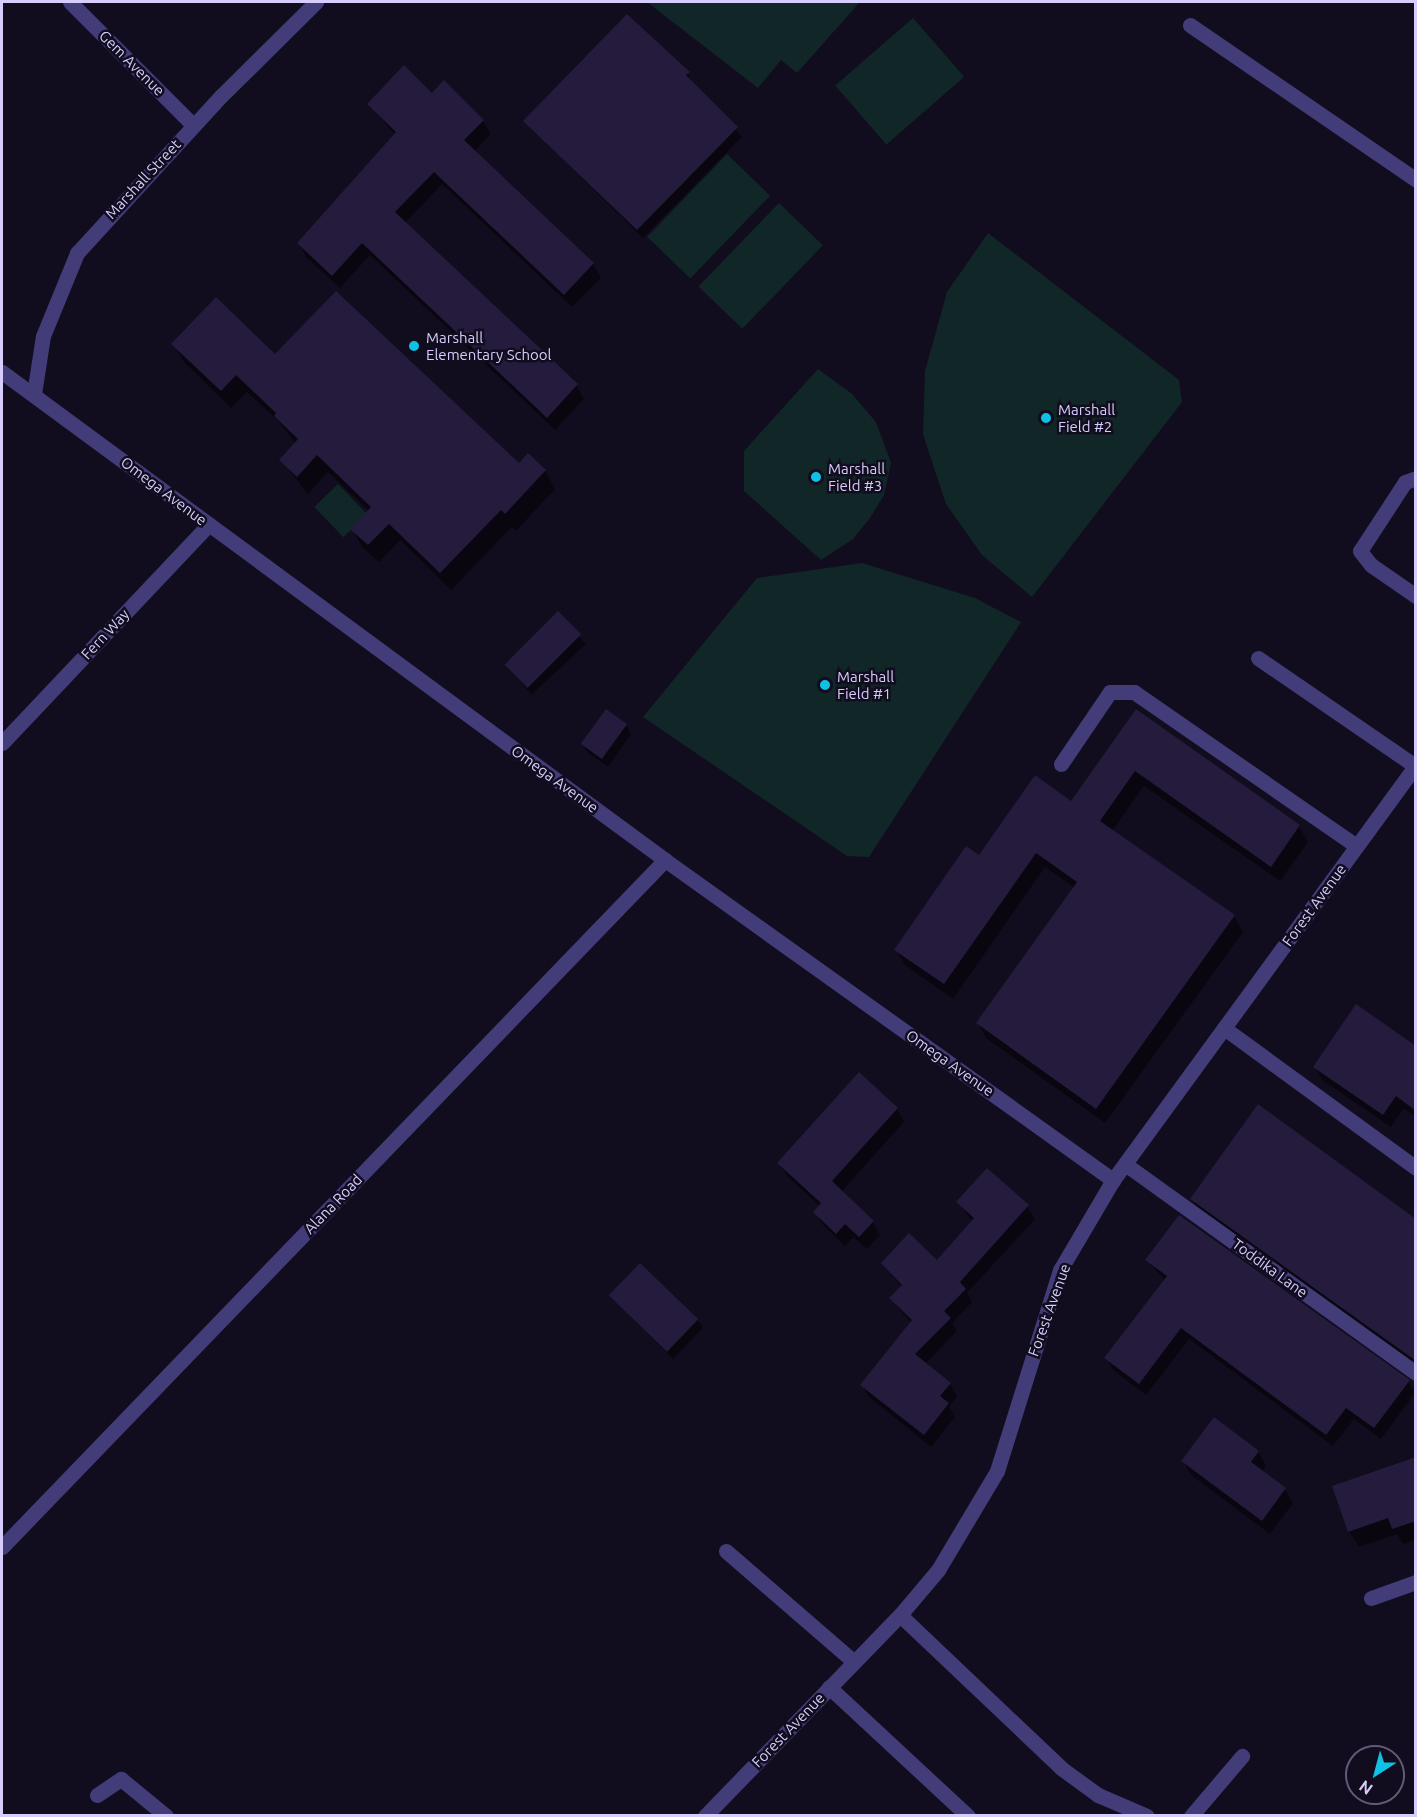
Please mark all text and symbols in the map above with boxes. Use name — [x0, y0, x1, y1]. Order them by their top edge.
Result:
street label: Gem Avenue — [96, 27, 168, 99]
street label: Marshall Street — [102, 135, 184, 223]
place label: Marshall Elementary School — [426, 328, 552, 363]
marker: Marshall Elementary School — [407, 339, 421, 353]
place label: Marshall Field #2 — [1058, 400, 1115, 435]
marker: Marshall Field #2 — [1039, 411, 1053, 425]
street label: Omega Avenue — [117, 453, 211, 529]
place label: Marshall Field #3 — [828, 459, 885, 494]
marker: Marshall Field #3 — [809, 470, 823, 484]
street label: Fern Way — [77, 605, 133, 663]
place label: Marshall Field #1 — [837, 667, 894, 702]
marker: Marshall Field #1 — [818, 678, 832, 692]
street label: Omega Avenue — [508, 741, 602, 817]
street label: Forest Avenue — [1278, 860, 1350, 950]
street label: Omega Avenue — [903, 1026, 997, 1100]
street label: Alana Road — [300, 1171, 366, 1237]
street label: Toddika Lane — [1229, 1235, 1311, 1301]
street label: Forest Avenue — [1024, 1261, 1074, 1359]
street label: Forest Avenue — [748, 1689, 828, 1771]
north arrow — [1345, 1745, 1405, 1805]
text: N — [1355, 1777, 1376, 1799]

